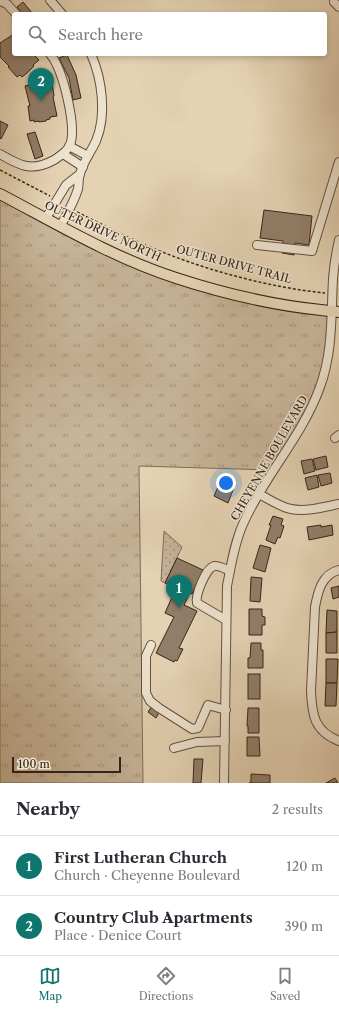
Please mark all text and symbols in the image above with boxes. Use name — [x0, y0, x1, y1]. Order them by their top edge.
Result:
search box — [12, 12, 327, 56]
icon: search — [26, 23, 48, 45]
text: Search here — [58, 25, 143, 44]
pin: 2 — [28, 68, 54, 101]
street label: OUTER DRIVE NORTH — [43, 198, 163, 264]
street label: OUTER DRIVE TRAIL — [175, 242, 294, 286]
street label: CHEYENNE BOULEVARD — [228, 393, 311, 523]
your location — [216, 473, 236, 493]
pin: 1 — [166, 575, 192, 608]
scale bar — [12, 755, 121, 774]
text: 100 m — [18, 757, 50, 771]
text: Nearby — [16, 799, 80, 819]
text: 2 results — [272, 801, 323, 817]
text: First Lutheran Church — [54, 848, 227, 867]
text: 1 — [26, 858, 32, 874]
text: 120 m — [286, 858, 323, 874]
text: Church · Cheyenne Boulevard — [54, 867, 240, 883]
text: Country Club Apartments — [54, 908, 253, 927]
text: 2 — [25, 918, 33, 934]
text: 390 m — [284, 918, 323, 934]
text: Place · Denice Court — [54, 927, 182, 943]
tab: Map — [38, 965, 62, 1003]
tab: Directions — [139, 965, 193, 1003]
tab: Saved — [270, 965, 301, 1003]

